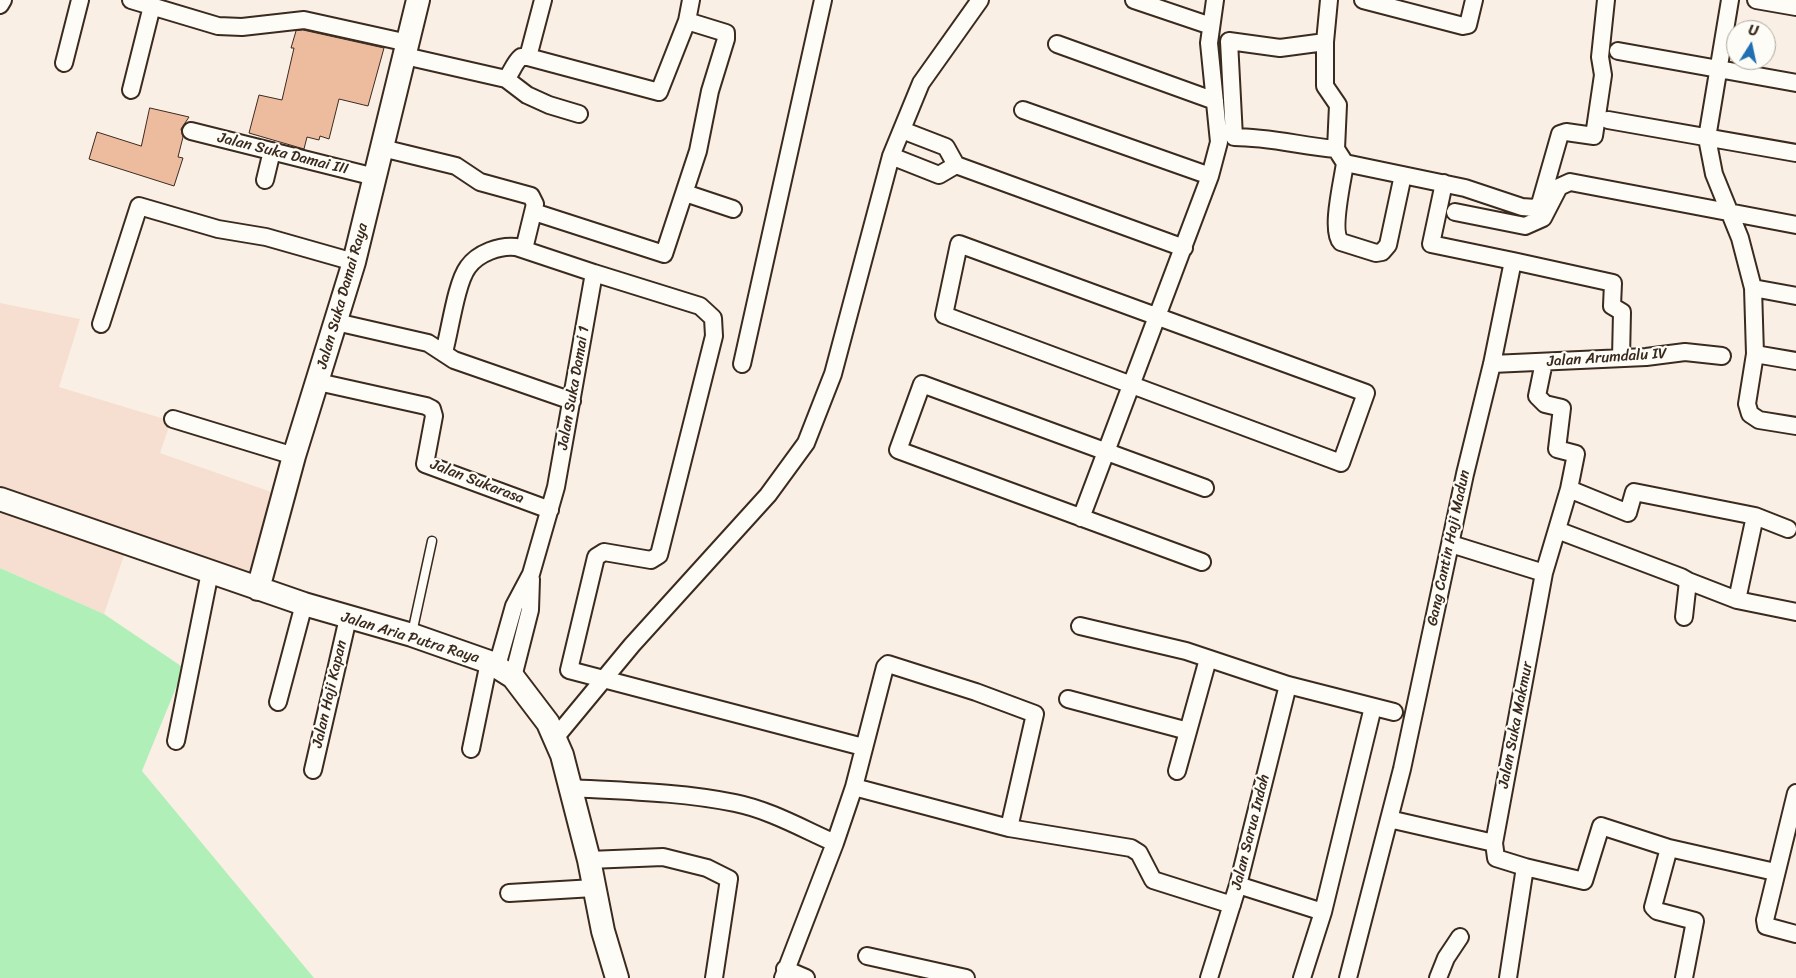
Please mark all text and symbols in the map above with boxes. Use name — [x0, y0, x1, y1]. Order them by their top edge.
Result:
text: U — [1747, 18, 1760, 44]
north arrow — [1726, 20, 1776, 70]
street label: Jalan Suka Damai III — [216, 129, 350, 179]
street label: Jalan Suka Damai Raya — [314, 221, 372, 371]
street label: Jalan Suka Damai 1 — [554, 325, 594, 451]
street label: Jalan Arumdalu IV — [1546, 345, 1668, 371]
street label: Jalan Sukarasa — [428, 456, 526, 508]
street label: Gang Cantin Haji Madun — [1424, 468, 1474, 628]
street label: Jalan Aria Putra Raya — [339, 608, 481, 668]
street label: Jalan Haji Kapan — [309, 639, 351, 749]
street label: Jalan Suka Makmur — [1495, 660, 1537, 790]
street label: Jalan Sarua Indah — [1228, 772, 1274, 892]

